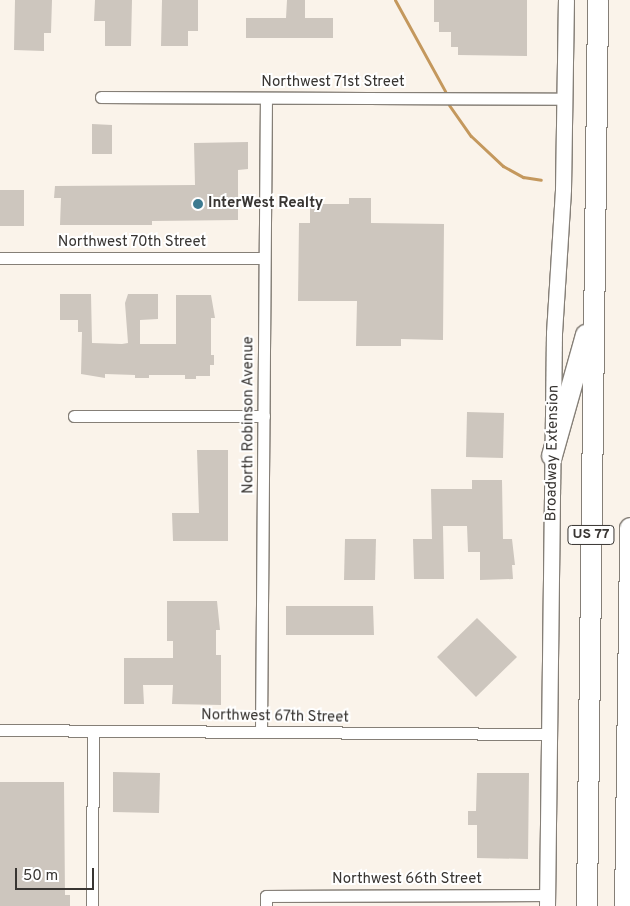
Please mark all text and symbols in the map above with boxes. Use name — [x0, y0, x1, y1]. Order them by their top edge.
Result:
street label: Northwest 71st Street — [261, 74, 405, 92]
place label: InterWest Realty — [208, 195, 323, 213]
marker: InterWest Realty — [192, 198, 204, 210]
street label: Northwest 70th Street — [58, 234, 206, 252]
street label: North Robinson Avenue — [240, 336, 258, 494]
street label: Broadway Extension — [543, 385, 563, 521]
road number: US 77 — [567, 524, 615, 546]
street label: Northwest 67th Street — [201, 707, 349, 727]
scale bar — [18, 858, 96, 890]
text: 50 m — [23, 867, 58, 886]
street label: Northwest 66th Street — [332, 871, 482, 889]

